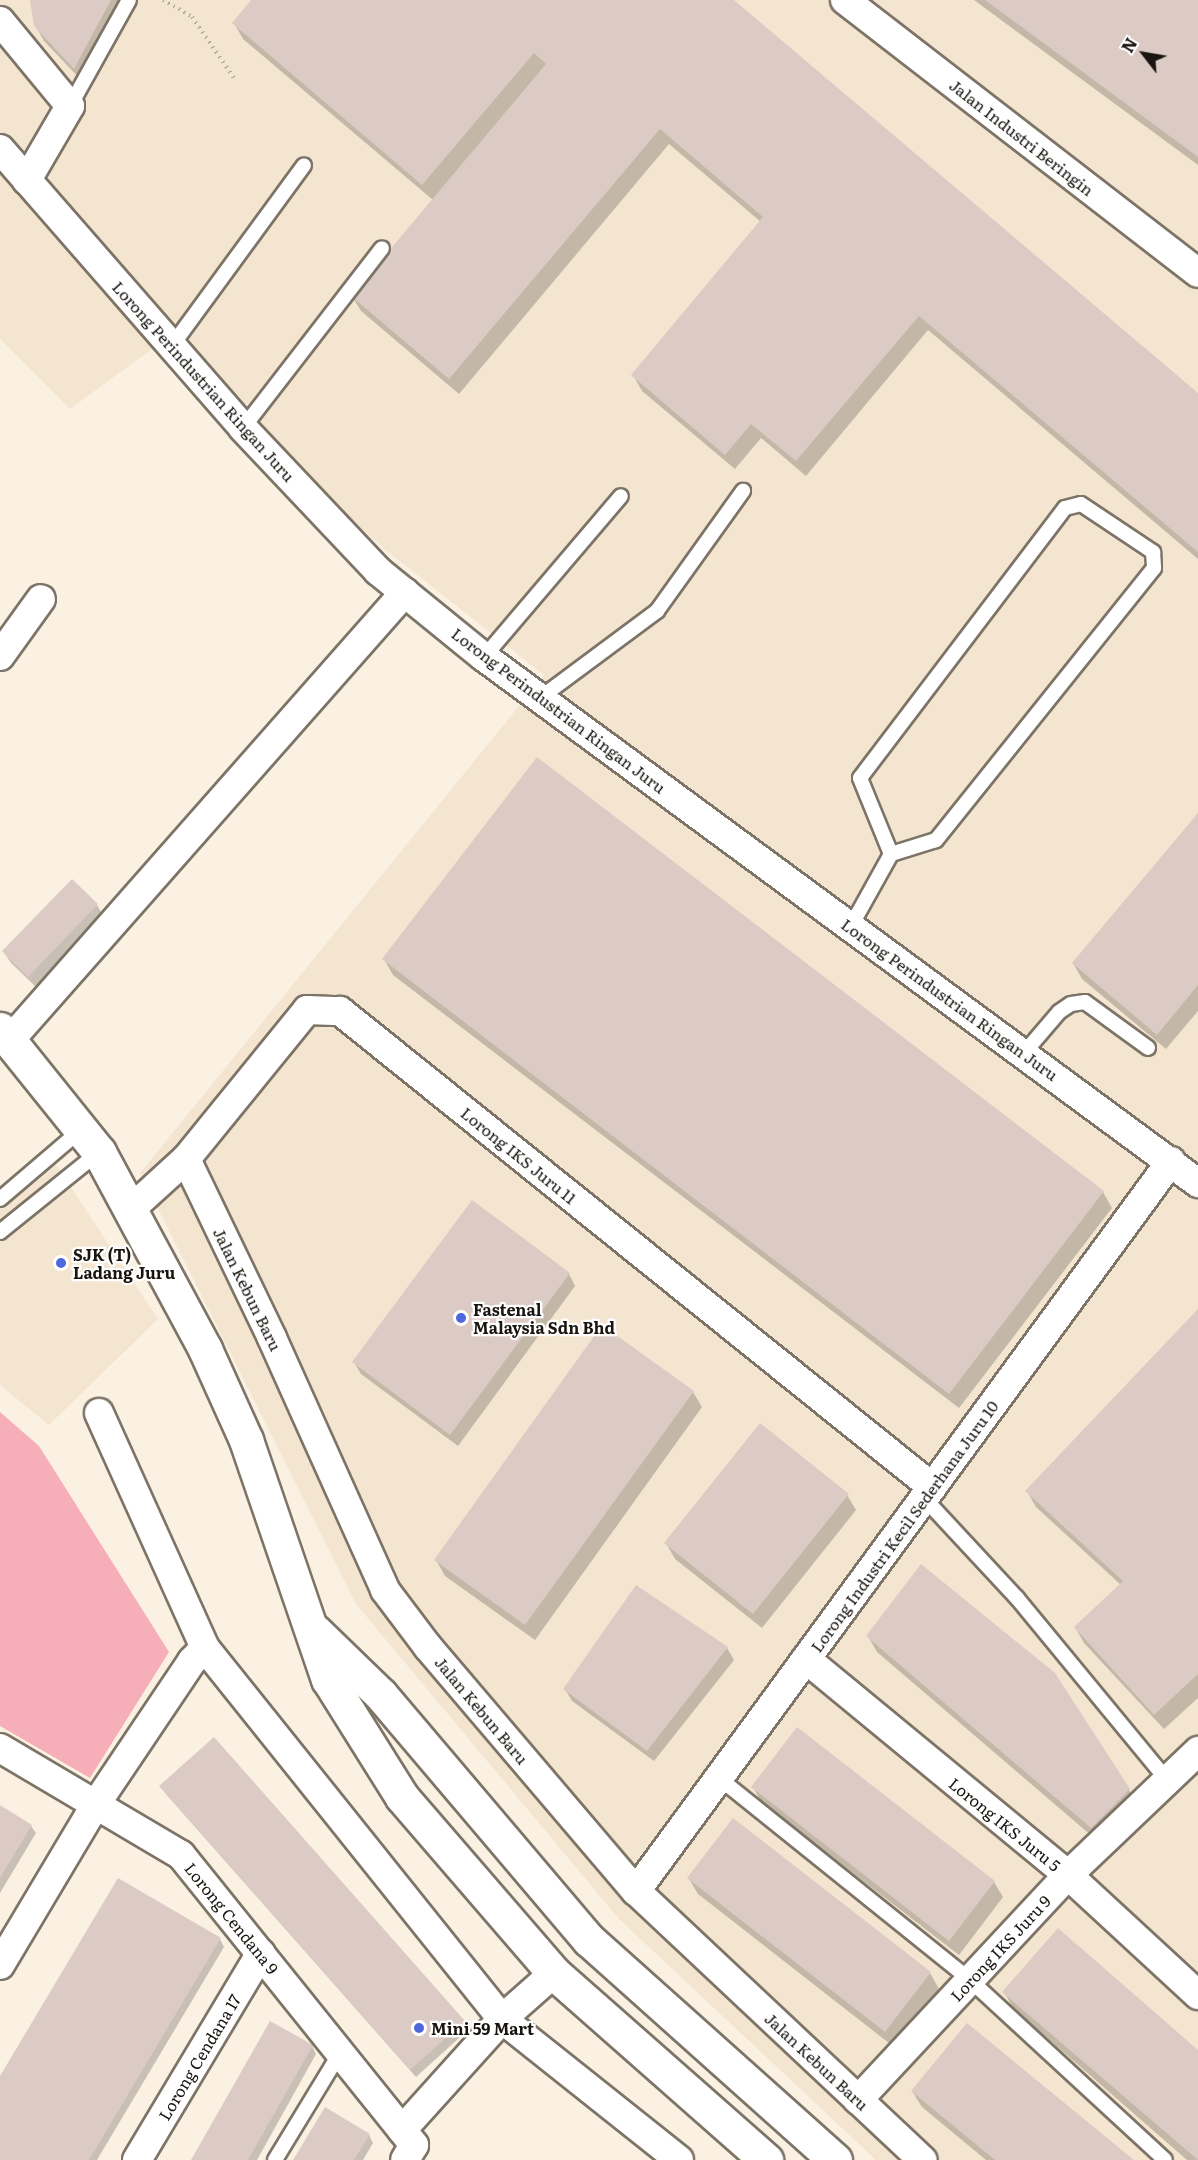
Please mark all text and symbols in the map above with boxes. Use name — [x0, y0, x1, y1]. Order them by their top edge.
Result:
north arrow — [1114, 24, 1174, 84]
text: N — [1115, 33, 1142, 57]
street label: Jalan Industri Beringin — [946, 75, 1098, 199]
street label: Lorong Perindustrian Ringan Juru — [109, 277, 299, 485]
street label: Lorong Perindustrian Ringan Juru — [448, 623, 670, 797]
street label: Lorong Perindustrian Ringan Juru — [838, 914, 1062, 1084]
street label: Lorong IKS Juru 11 — [458, 1103, 580, 1207]
street label: Jalan Kebun Baru — [210, 1224, 286, 1354]
place label: SJK (T) Ladang Juru — [73, 1244, 175, 1282]
marker: SJK (T) Ladang Juru — [54, 1256, 68, 1270]
place label: Fastenal Malaysia Sdn Bhd — [473, 1299, 615, 1337]
marker: Fastenal Malaysia Sdn Bhd — [454, 1311, 468, 1325]
street label: Lorong Industri Kecil Sederhana Juru 10 — [806, 1396, 1002, 1656]
street label: Jalan Kebun Baru — [431, 1652, 533, 1768]
street label: Lorong IKS Juru 5 — [945, 1773, 1065, 1875]
street label: Lorong Cendana 9 — [181, 1858, 283, 1978]
street label: Lorong IKS Juru 9 — [946, 1891, 1054, 2005]
street label: Lorong Cendana 17 — [154, 1991, 244, 2123]
street label: Jalan Kebun Baru — [761, 2008, 873, 2114]
place label: Mini 59 Mart — [431, 2018, 534, 2038]
marker: Mini 59 Mart — [412, 2021, 426, 2035]

